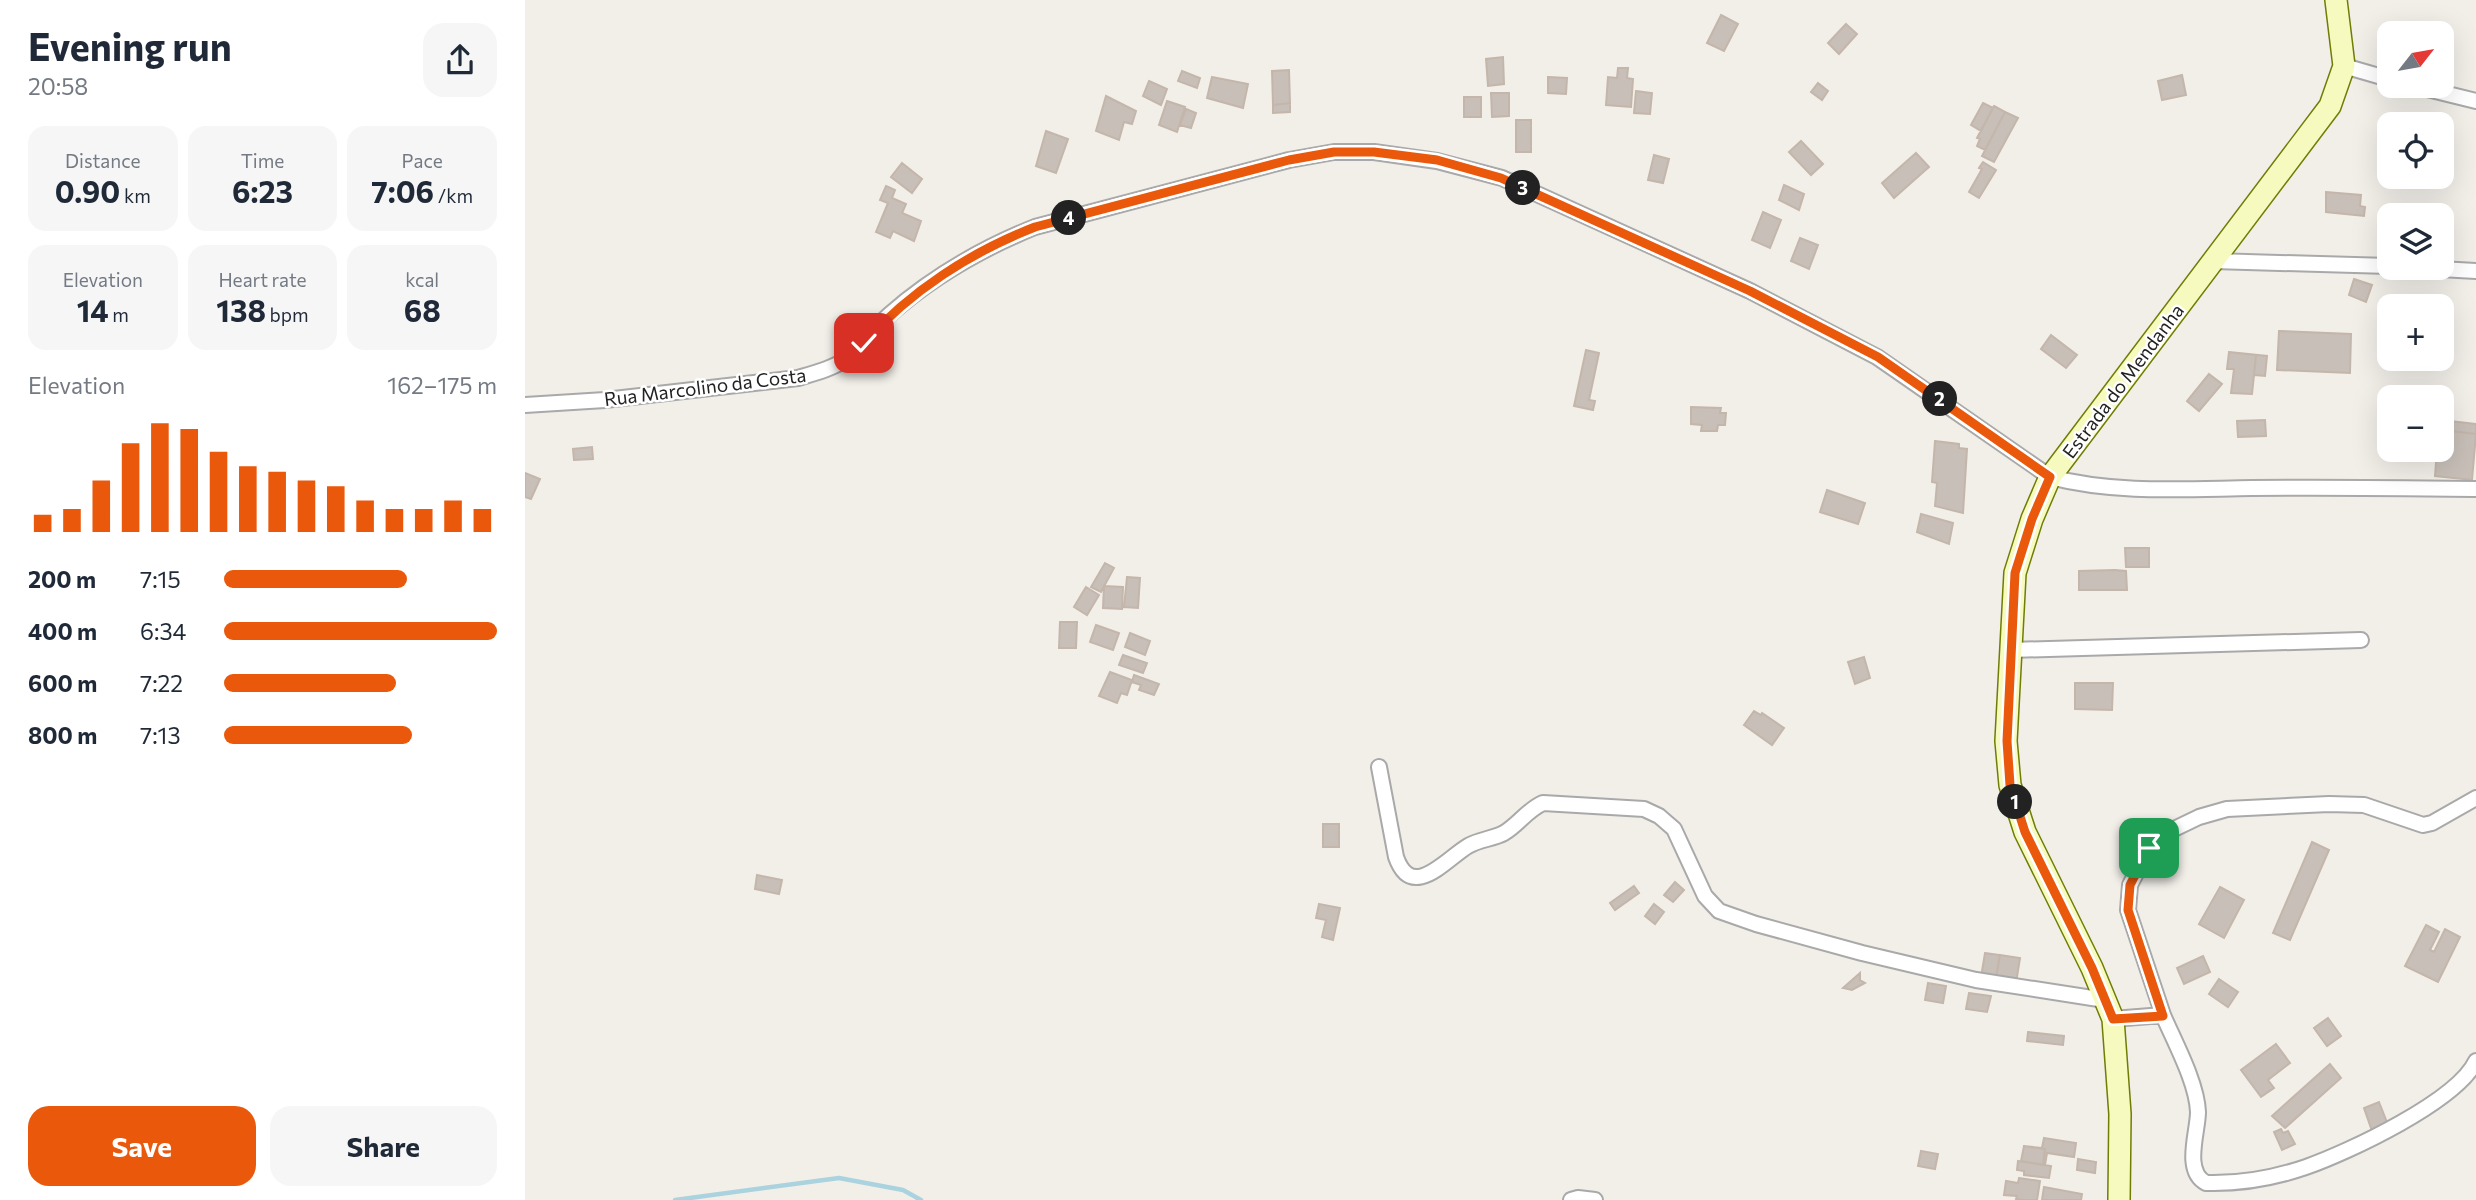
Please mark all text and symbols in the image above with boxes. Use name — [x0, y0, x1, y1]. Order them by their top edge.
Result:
north arrow — [2377, 21, 2453, 98]
map controls — [2377, 21, 2454, 462]
text: Evening run — [28, 22, 232, 69]
button: share — [423, 23, 497, 97]
text: 20:58 — [28, 72, 88, 100]
button: locate — [2377, 112, 2454, 189]
text: Distance — [65, 149, 141, 172]
text: Time — [241, 149, 284, 172]
text: Pace — [402, 149, 443, 172]
pin: 3 — [1506, 170, 1541, 206]
text: 0.90 — [55, 172, 120, 209]
text: 6:23 — [232, 172, 293, 209]
text: 7:06 — [371, 172, 434, 209]
text: 3 — [1517, 176, 1528, 199]
text: km — [120, 184, 151, 207]
text: /km — [434, 184, 473, 207]
pin: 4 — [1051, 200, 1087, 235]
button: layers — [2377, 203, 2454, 280]
text: 4 — [1063, 206, 1074, 229]
text: Elevation — [63, 268, 143, 291]
text: Heart rate — [218, 268, 307, 291]
text: kcal — [405, 268, 439, 291]
text: 14 — [77, 291, 109, 328]
text: 138 — [216, 291, 266, 328]
text: 68 — [404, 291, 441, 328]
button: + — [2377, 294, 2454, 371]
street label: Estrada do Mendanha — [2057, 299, 2188, 462]
text: m — [109, 303, 129, 326]
text: bpm — [266, 303, 309, 326]
pin — [834, 313, 894, 373]
icon: check — [845, 324, 883, 362]
street label: Rua Marcolino da Costa — [603, 363, 807, 410]
text: Elevation — [28, 371, 125, 399]
text: 162–175 m — [387, 371, 497, 399]
pin: 2 — [1923, 382, 1957, 416]
button: − — [2377, 385, 2454, 462]
text: 2 — [1934, 387, 1945, 410]
text: 200 m — [28, 565, 96, 593]
text: 7:15 — [140, 565, 181, 593]
text: 400 m — [28, 617, 97, 645]
text: 6:34 — [140, 617, 186, 645]
text: 600 m — [28, 669, 97, 697]
text: 7:22 — [140, 669, 183, 697]
text: 800 m — [28, 721, 97, 749]
text: 7:13 — [140, 721, 181, 749]
pin: 1 — [1997, 784, 2033, 820]
text: 1 — [2010, 790, 2019, 813]
pin — [2119, 818, 2179, 878]
icon: arrive — [2130, 829, 2168, 867]
button: Save — [28, 1106, 256, 1186]
button: Share — [270, 1106, 497, 1186]

